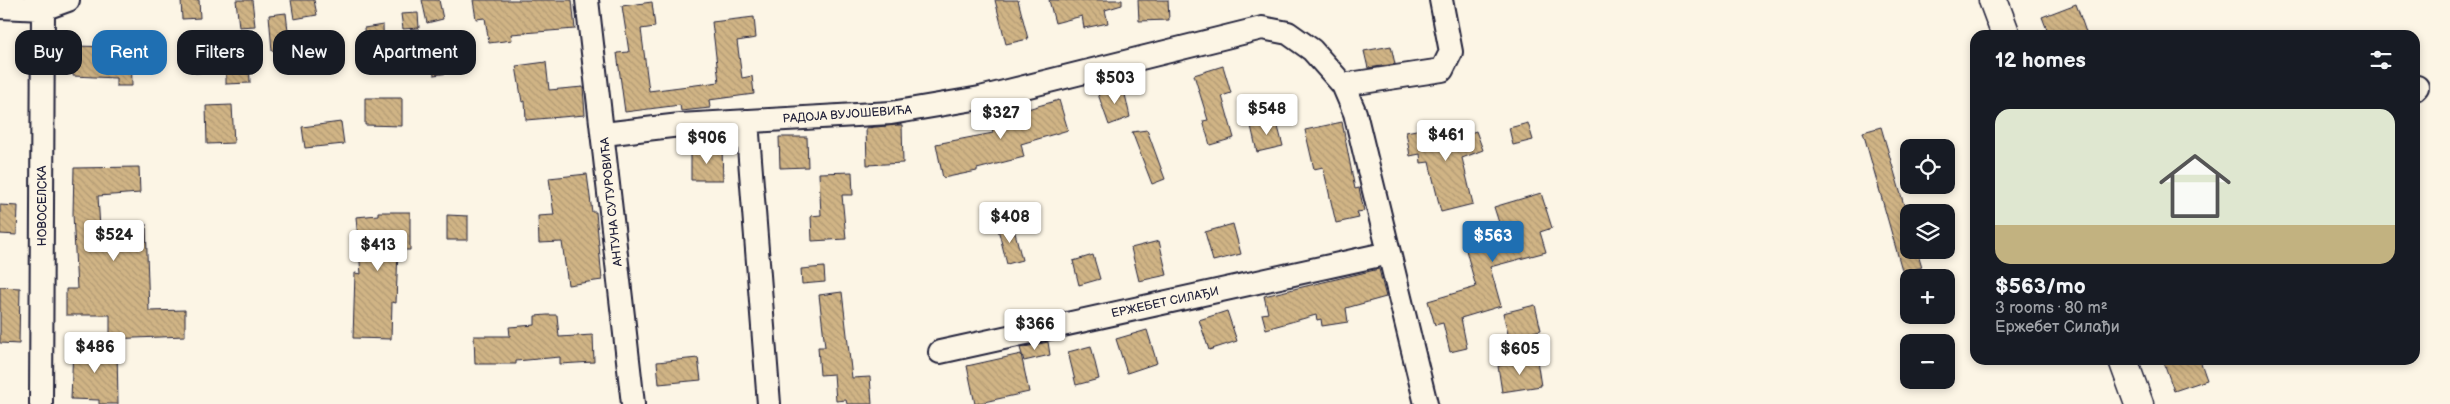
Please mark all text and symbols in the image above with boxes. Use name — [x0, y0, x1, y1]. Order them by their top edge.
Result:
chip: Buy — [15, 30, 82, 75]
chip: Rent — [92, 30, 167, 75]
chip: Filters — [177, 30, 263, 75]
chip: New — [273, 30, 345, 75]
chip: Apartment — [355, 30, 476, 75]
icon: filters — [2367, 46, 2395, 74]
text: 12 homes — [1995, 48, 2086, 73]
pin: $503 — [1085, 62, 1145, 105]
text: $503 — [1095, 69, 1135, 88]
pin: $548 — [1237, 94, 1297, 136]
pin: $327 — [971, 98, 1031, 140]
text: $548 — [1248, 100, 1286, 119]
street label: РАДОЈА ВУЈОШЕВИЋА — [782, 102, 913, 127]
text: $327 — [982, 104, 1020, 123]
pin: $461 — [1416, 120, 1476, 162]
pin: $906 — [677, 122, 737, 165]
text: $461 — [1428, 126, 1464, 145]
text: $906 — [687, 129, 727, 148]
street label: АНТУНА СУТУРОВИЋА — [597, 136, 626, 268]
map controls — [1900, 139, 1955, 389]
button: locate — [1900, 139, 1955, 194]
icon: home — [2150, 141, 2240, 231]
street label: НОВОСЕЛСКА — [35, 165, 50, 246]
pin: $408 — [980, 202, 1040, 244]
button: layers — [1900, 204, 1955, 259]
text: $408 — [990, 208, 1030, 227]
pin: $524 — [84, 220, 144, 262]
pin: $563 — [1463, 220, 1523, 263]
text: $524 — [95, 226, 133, 245]
text: $563 — [1474, 227, 1512, 246]
pin: $413 — [348, 230, 408, 272]
text: $413 — [360, 236, 396, 255]
button: + — [1900, 269, 1955, 324]
text: $563/mo — [1995, 274, 2086, 299]
street label: ЕРЖЕБЕТ СИЛАЂИ — [1110, 284, 1220, 321]
text: 3 rooms · 80 m² — [1995, 299, 2108, 318]
pin: $366 — [1005, 308, 1065, 351]
text: $366 — [1015, 315, 1055, 334]
text: Ержебет Силађи — [1995, 318, 2120, 337]
pin: $486 — [65, 332, 125, 374]
pin: $605 — [1490, 334, 1550, 376]
button: − — [1900, 334, 1955, 389]
text: $486 — [75, 338, 115, 357]
text: $605 — [1500, 340, 1540, 359]

